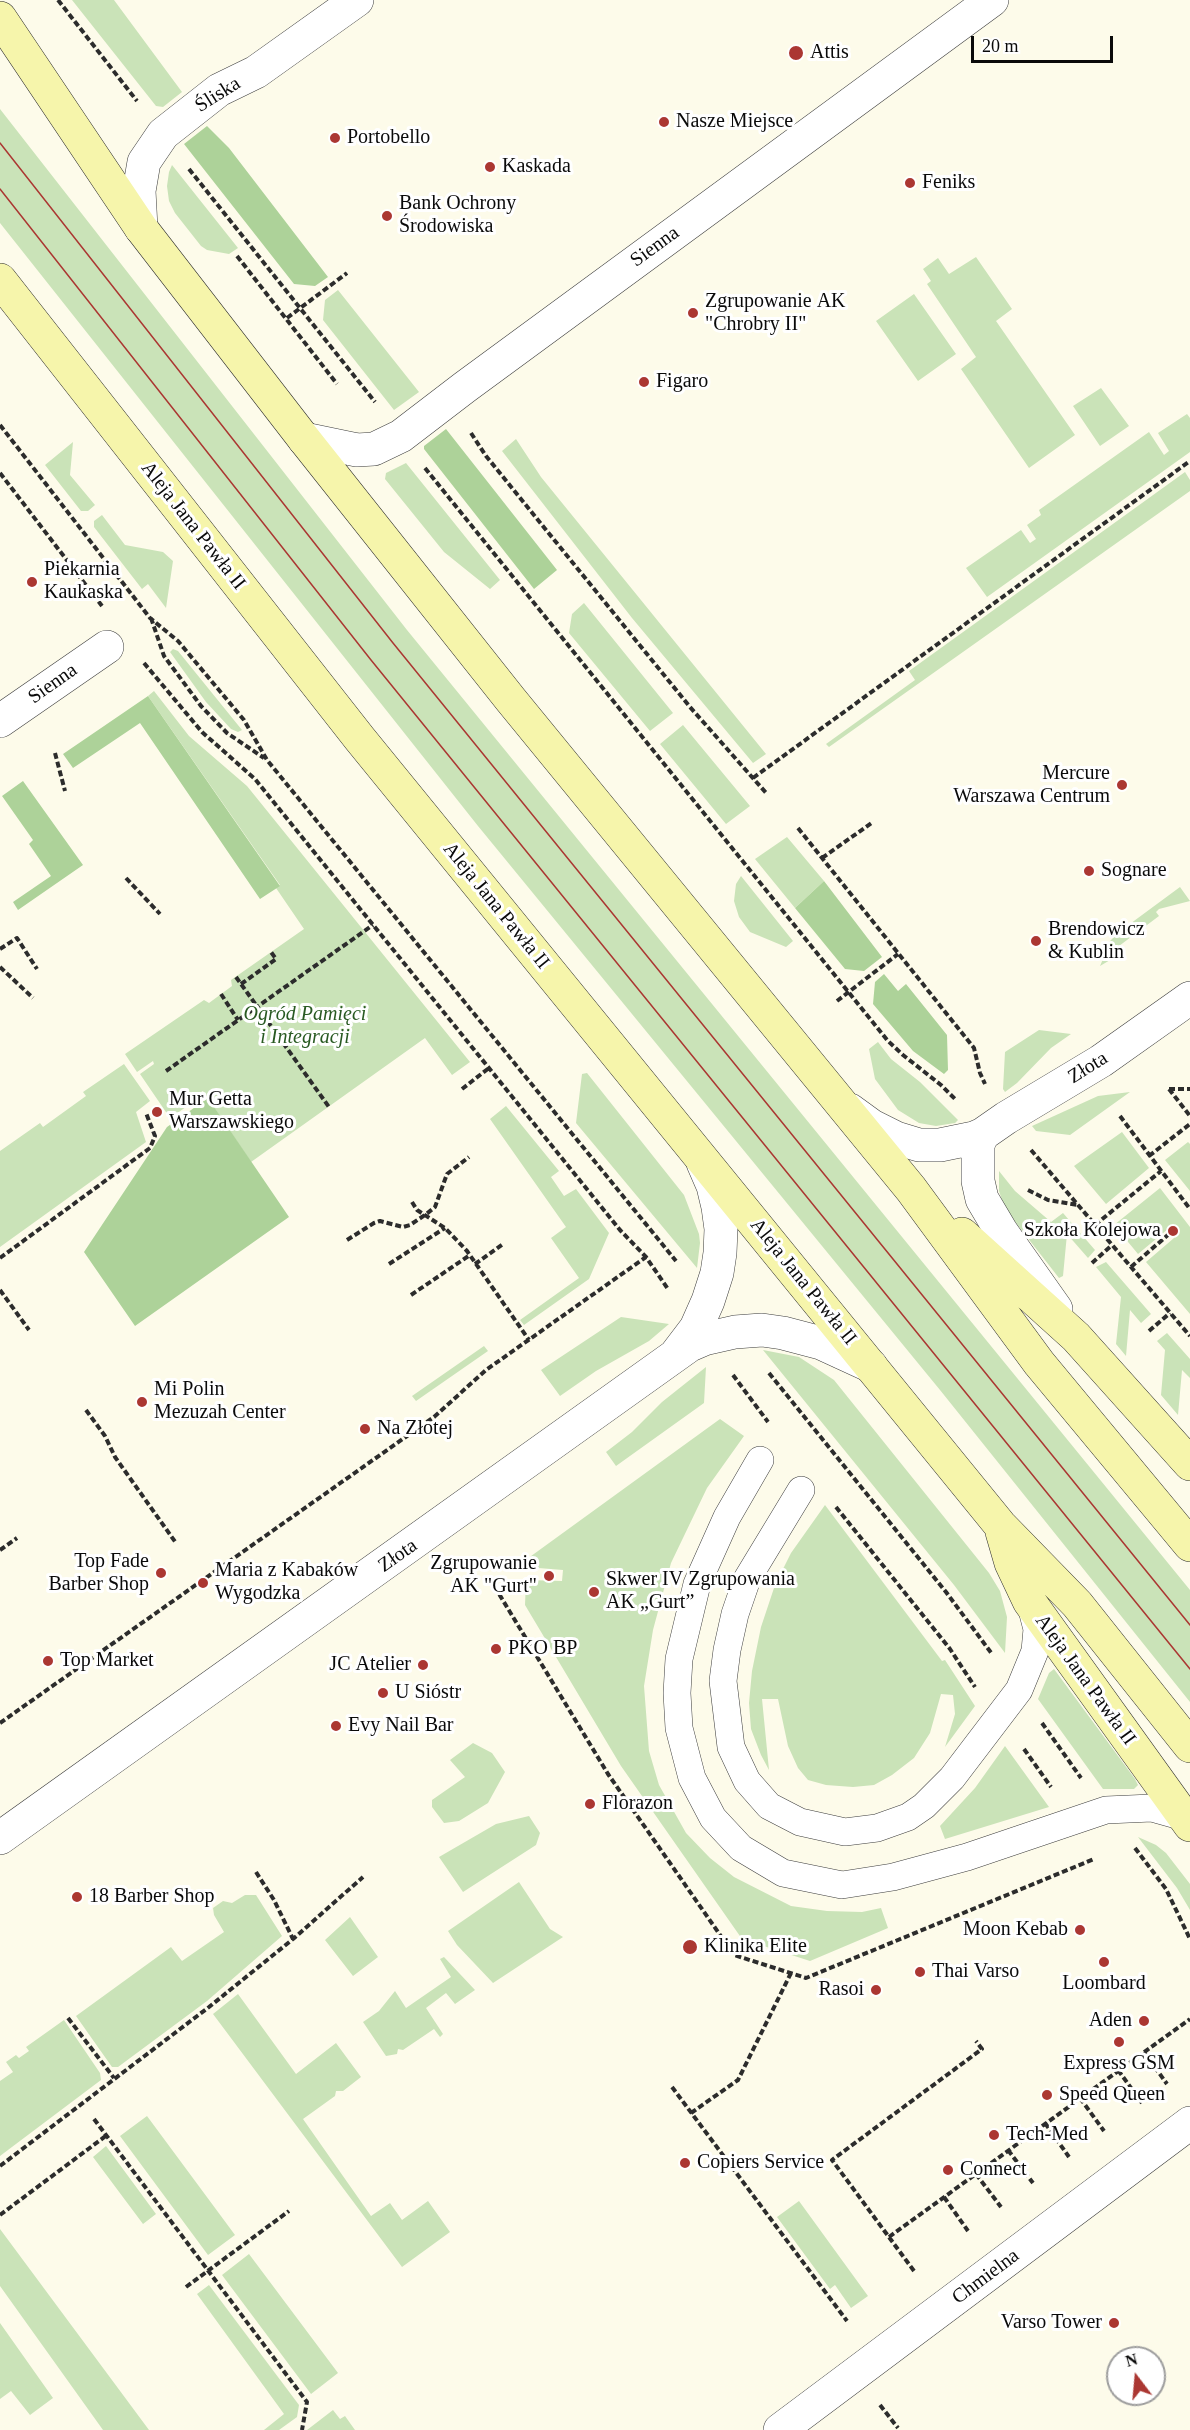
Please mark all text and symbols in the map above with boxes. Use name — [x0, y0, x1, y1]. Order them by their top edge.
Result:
scale bar — [974, 24, 1116, 62]
text: 20 m — [982, 36, 1019, 56]
place label: Attis — [810, 41, 849, 65]
marker: Attis — [787, 44, 805, 62]
street label: Śliska — [191, 72, 245, 118]
place label: Nasze Miejsce — [676, 110, 793, 134]
marker: Nasze Miejsce — [657, 115, 671, 129]
place label: Portobello — [347, 126, 430, 150]
marker: Portobello — [328, 131, 342, 145]
place label: Kaskada — [502, 155, 571, 179]
marker: Kaskada — [483, 160, 497, 174]
place label: Feniks — [922, 171, 975, 195]
marker: Feniks — [903, 176, 917, 190]
place label: Bank Ochrony Środowiska — [399, 192, 516, 239]
marker: Bank Ochrony Środowiska — [380, 209, 394, 223]
street label: Sienna — [626, 221, 684, 273]
place label: Zgrupowanie AK "Chrobry II" — [705, 290, 846, 337]
marker: Zgrupowanie AK "Chrobry II" — [686, 306, 700, 320]
place label: Figaro — [656, 370, 708, 394]
marker: Figaro — [637, 375, 651, 389]
street label: Aleja Jana Pawła II — [136, 457, 250, 595]
place label: Piekarnia Kaukaska — [44, 558, 123, 605]
marker: Piekarnia Kaukaska — [25, 575, 39, 589]
street label: Sienna — [24, 659, 82, 709]
place label: Mercure Warszawa Centrum — [953, 762, 1110, 809]
marker: Mercure Warszawa Centrum — [1115, 778, 1129, 792]
street label: Aleja Jana Pawła II — [438, 838, 554, 974]
place label: Sognare — [1101, 859, 1167, 883]
marker: Sognare — [1082, 864, 1096, 878]
place label: Brendowicz & Kublin — [1048, 918, 1145, 965]
marker: Brendowicz & Kublin — [1029, 934, 1043, 948]
park label: Ogród Pamięci i Integracji — [244, 1003, 366, 1050]
street label: Złota — [1064, 1047, 1112, 1089]
place label: Mur Getta Warszawskiego — [169, 1088, 294, 1135]
marker: Mur Getta Warszawskiego — [150, 1105, 164, 1119]
street label: Aleja Jana Pawła II — [745, 1214, 861, 1350]
place label: Szkoła Kolejowa — [1024, 1219, 1161, 1243]
marker: Szkoła Kolejowa — [1166, 1224, 1180, 1238]
place label: Mi Polin Mezuzah Center — [154, 1378, 286, 1425]
marker: Mi Polin Mezuzah Center — [135, 1395, 149, 1409]
place label: Na Złotej — [377, 1417, 453, 1441]
marker: Na Złotej — [358, 1422, 372, 1436]
street label: Złota — [374, 1534, 422, 1578]
place label: Top Fade Barber Shop — [48, 1550, 149, 1597]
place label: Zgrupowanie AK "Gurt" — [430, 1552, 537, 1599]
place label: Maria z Kabaków Wygodzka — [215, 1559, 358, 1606]
marker: Top Fade Barber Shop — [154, 1566, 168, 1580]
place label: Skwer IV Zgrupowania AK „Gurt” — [606, 1568, 795, 1615]
marker: Zgrupowanie AK "Gurt" — [542, 1569, 556, 1583]
marker: Maria z Kabaków Wygodzka — [196, 1576, 210, 1590]
marker: Skwer IV Zgrupowania AK „Gurt” — [587, 1585, 601, 1599]
street label: Aleja Jana Pawła II — [1029, 1610, 1141, 1750]
place label: PKO BP — [508, 1637, 577, 1661]
marker: PKO BP — [489, 1642, 503, 1656]
place label: Top Market — [60, 1649, 154, 1673]
place label: JC Atelier — [329, 1653, 411, 1677]
marker: Top Market — [41, 1654, 55, 1668]
marker: JC Atelier — [416, 1658, 430, 1672]
place label: U Sióstr — [395, 1681, 461, 1705]
marker: U Sióstr — [376, 1686, 390, 1700]
place label: Evy Nail Bar — [348, 1714, 454, 1738]
marker: Evy Nail Bar — [329, 1719, 343, 1733]
place label: Florazon — [602, 1792, 673, 1816]
marker: Florazon — [583, 1797, 597, 1811]
place label: 18 Barber Shop — [89, 1885, 215, 1909]
marker: 18 Barber Shop — [70, 1890, 84, 1904]
place label: Moon Kebab — [963, 1918, 1068, 1942]
marker: Moon Kebab — [1073, 1923, 1087, 1937]
place label: Klinika Elite — [704, 1935, 807, 1959]
marker: Klinika Elite — [681, 1938, 699, 1956]
marker: Loombard — [1097, 1955, 1111, 1969]
place label: Thai Varso — [932, 1960, 1019, 1984]
marker: Thai Varso — [913, 1965, 927, 1979]
place label: Loombard — [1062, 1972, 1146, 1996]
place label: Rasoi — [818, 1978, 864, 2002]
marker: Rasoi — [869, 1983, 883, 1997]
place label: Aden — [1089, 2009, 1132, 2033]
marker: Aden — [1137, 2014, 1151, 2028]
marker: Express GSM — [1112, 2035, 1126, 2049]
place label: Express GSM — [1063, 2052, 1175, 2076]
place label: Speed Queen — [1059, 2083, 1165, 2107]
marker: Speed Queen — [1040, 2088, 1054, 2102]
place label: Tech-Med — [1006, 2123, 1088, 2147]
marker: Tech-Med — [987, 2128, 1001, 2142]
place label: Copiers Service — [697, 2151, 824, 2175]
marker: Copiers Service — [678, 2156, 692, 2170]
place label: Connect — [960, 2158, 1027, 2182]
marker: Connect — [941, 2163, 955, 2177]
street label: Chmielna — [948, 2244, 1024, 2310]
place label: Varso Tower — [1001, 2311, 1102, 2335]
marker: Varso Tower — [1107, 2316, 1121, 2330]
north arrow — [1106, 2346, 1166, 2406]
text: N — [1124, 2350, 1139, 2370]

